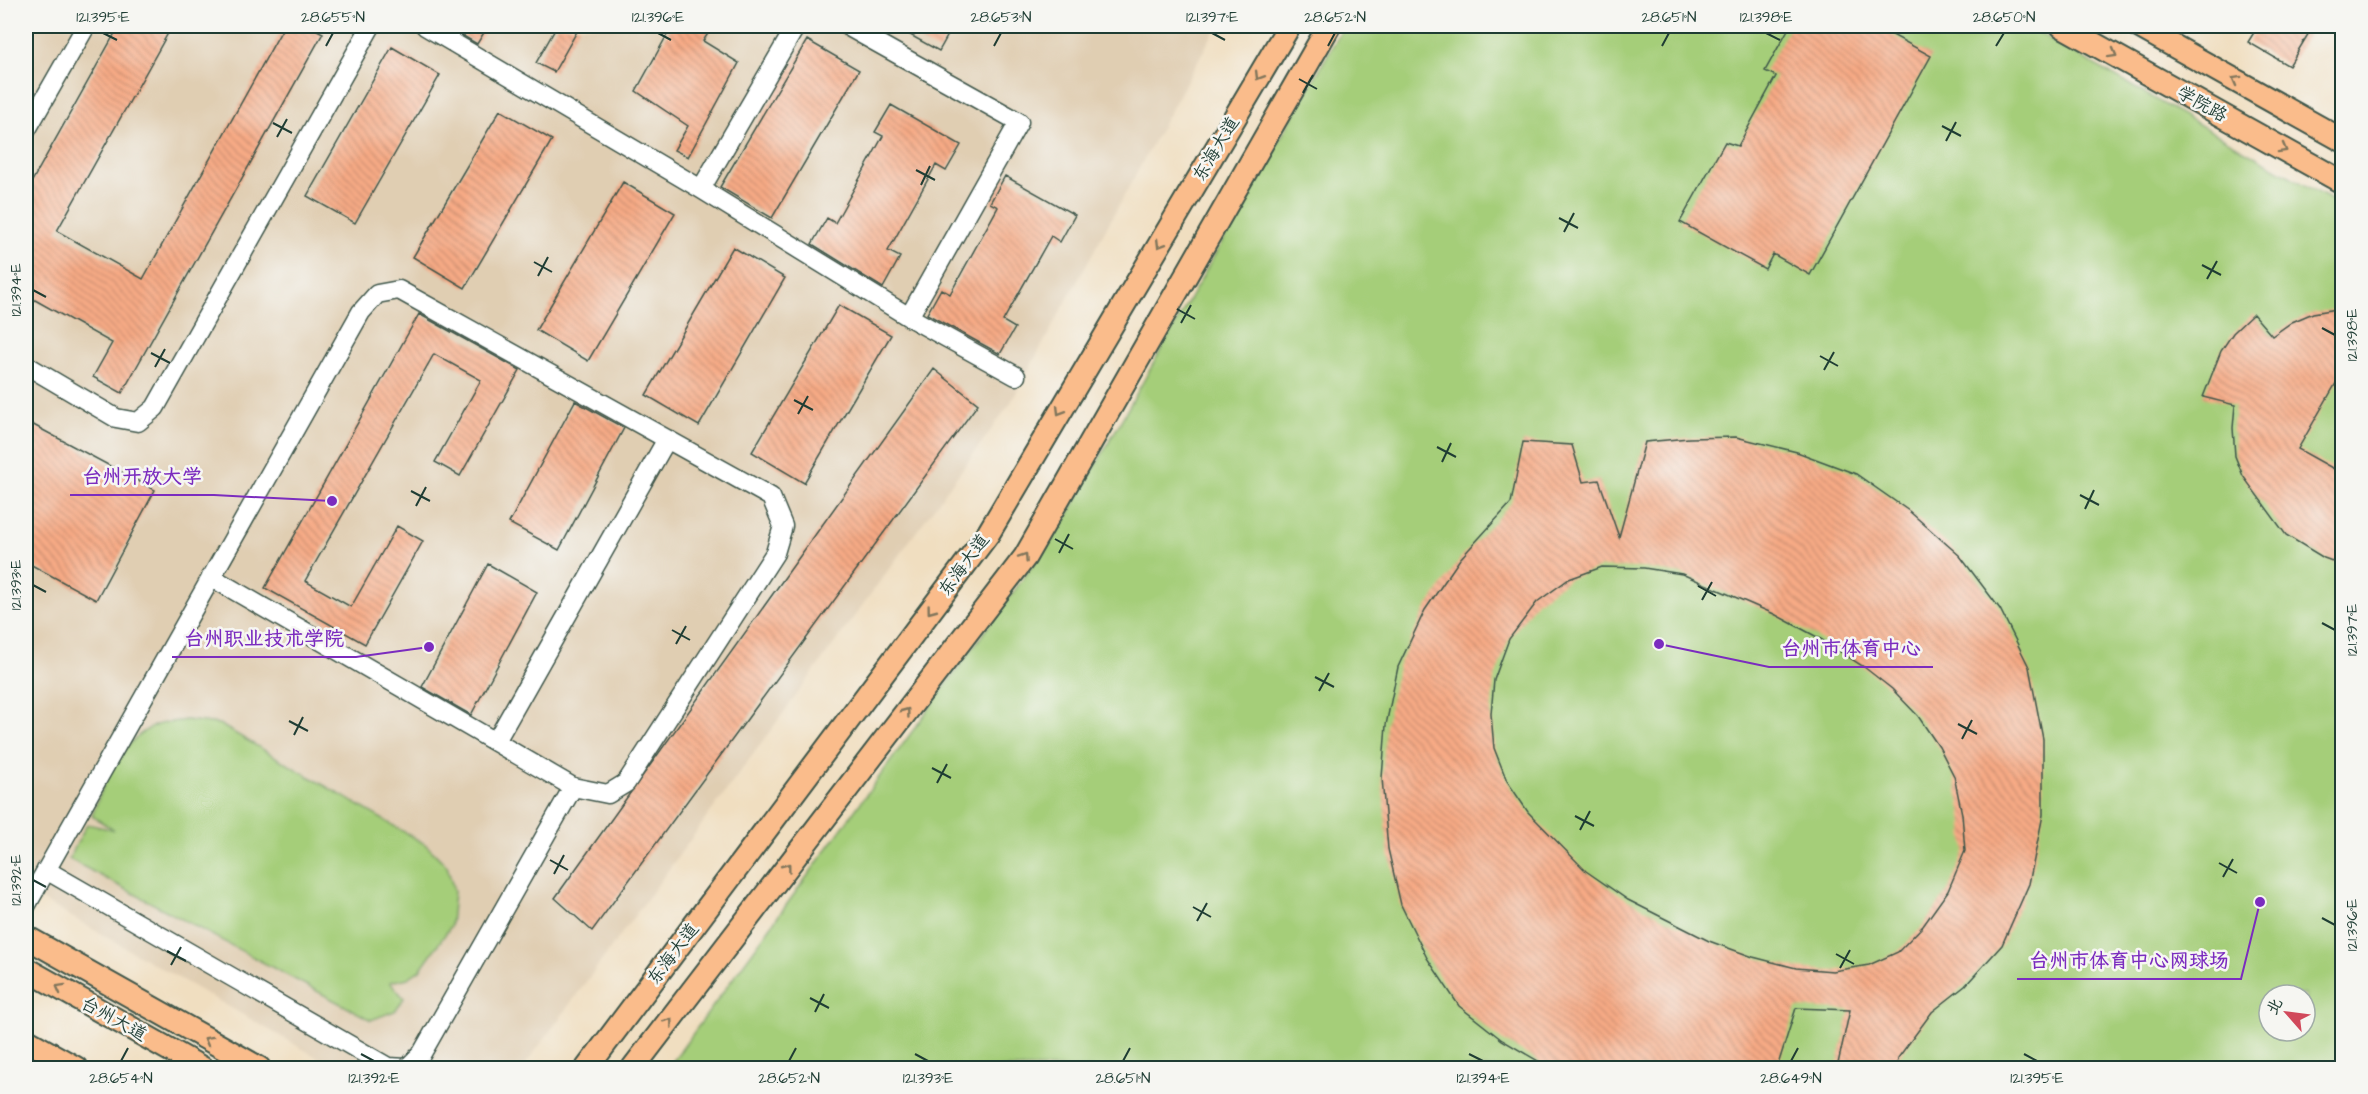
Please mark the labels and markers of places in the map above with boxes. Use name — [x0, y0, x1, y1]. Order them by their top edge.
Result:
callout: 台州开放大学 — [70, 457, 214, 495]
callout: 台州职业技术学院 — [172, 619, 356, 657]
callout: 台州市体育中心 — [1769, 629, 1933, 667]
callout: 台州市体育中心网球场 — [2017, 941, 2241, 979]

